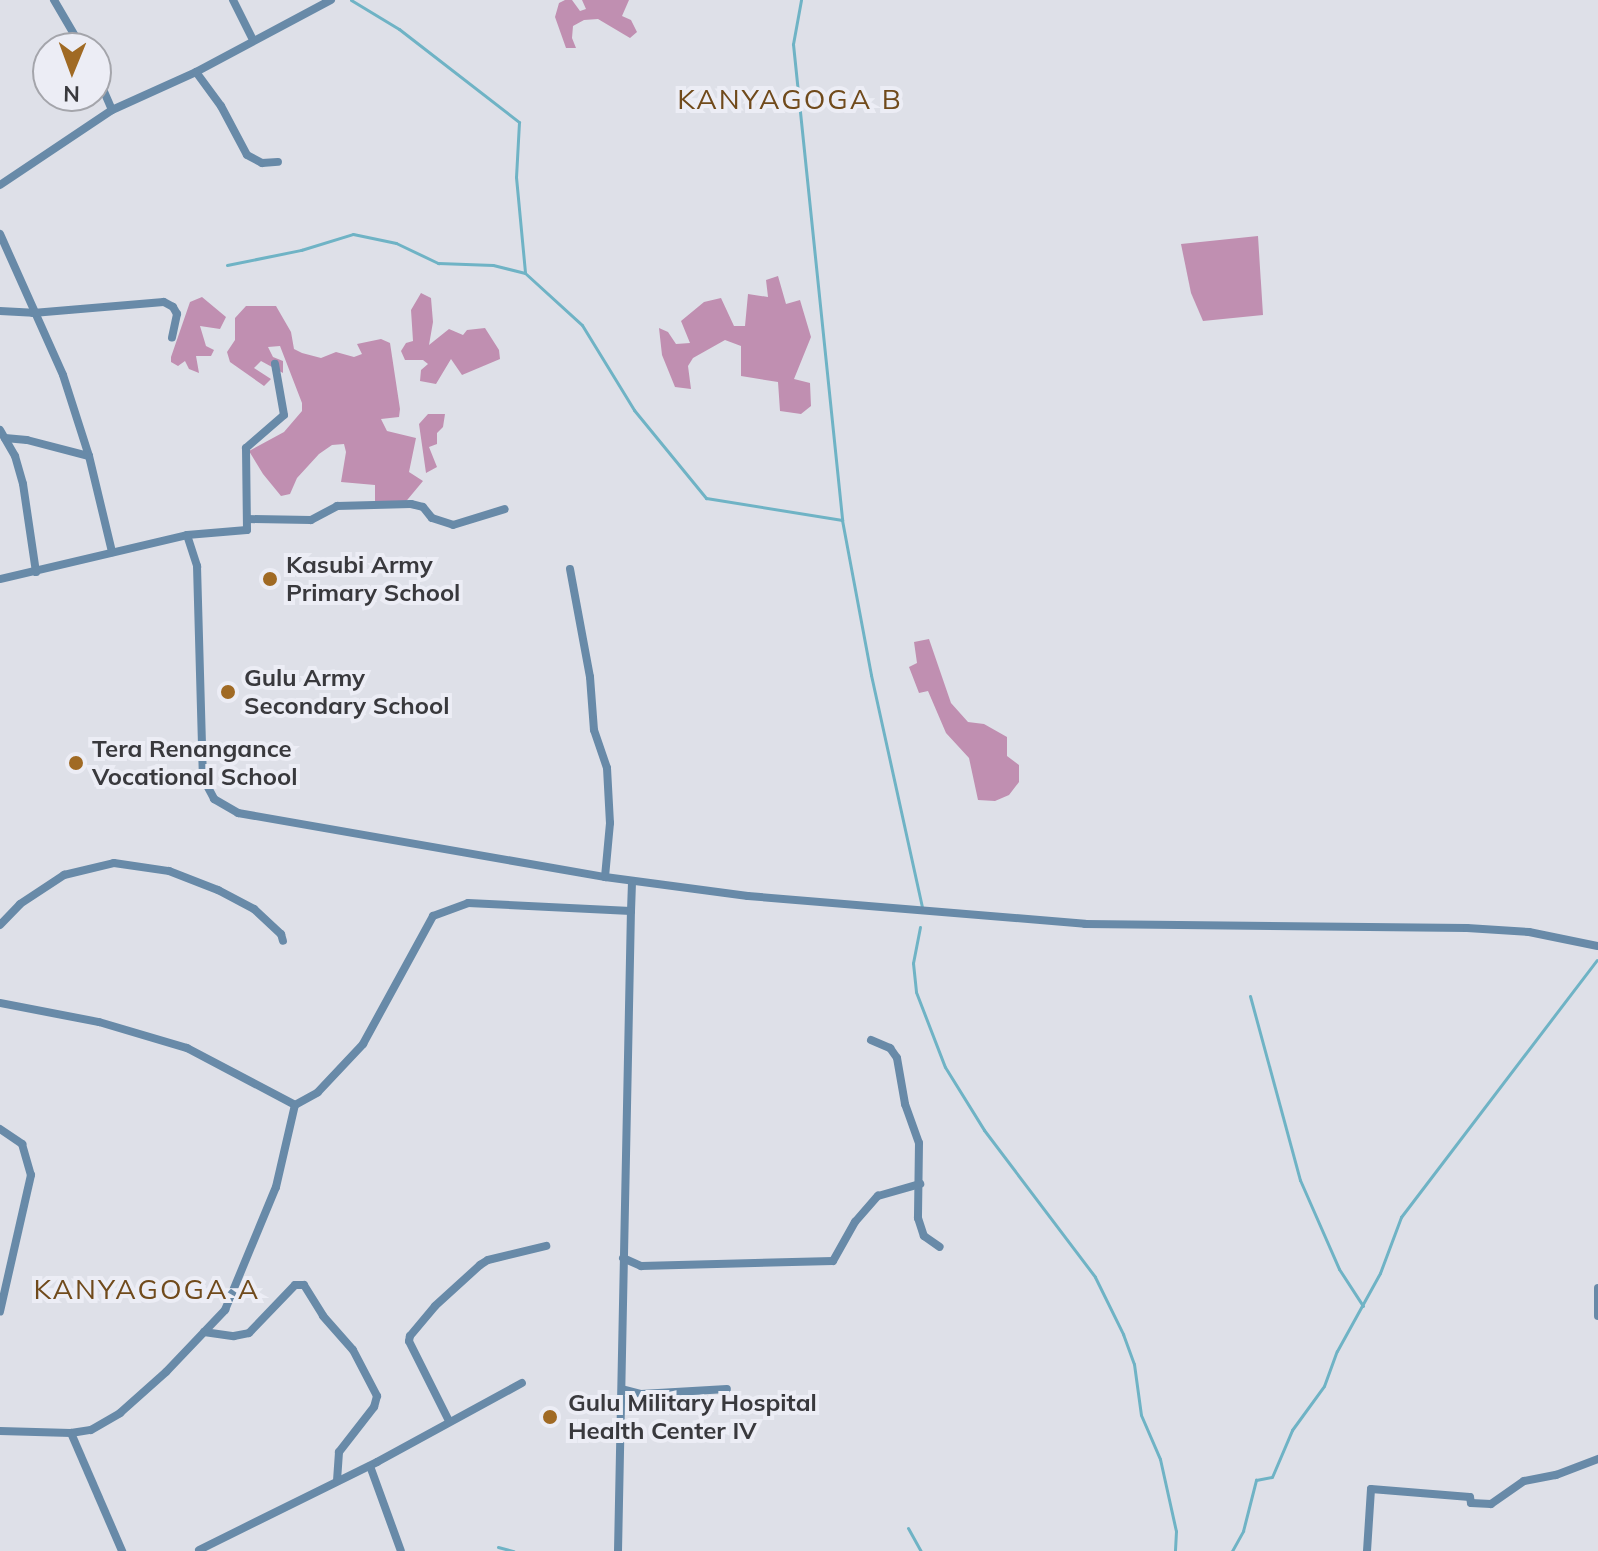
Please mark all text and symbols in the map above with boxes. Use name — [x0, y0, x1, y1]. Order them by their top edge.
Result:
north arrow — [32, 32, 112, 112]
text: N — [63, 80, 80, 108]
district label: KANYAGOGA B — [677, 82, 903, 116]
place label: Kasubi Army Primary School — [286, 551, 460, 607]
marker: Kasubi Army Primary School — [261, 570, 279, 588]
place label: Gulu Army Secondary School — [244, 664, 449, 720]
marker: Gulu Army Secondary School — [219, 683, 237, 701]
place label: Tera Renangance Vocational School — [92, 735, 297, 791]
marker: Tera Renangance Vocational School — [67, 754, 85, 772]
district label: KANYAGOGA A — [34, 1272, 260, 1306]
place label: Gulu Military Hospital Health Center IV — [568, 1389, 817, 1445]
marker: Gulu Military Hospital Health Center IV — [539, 1406, 561, 1428]

